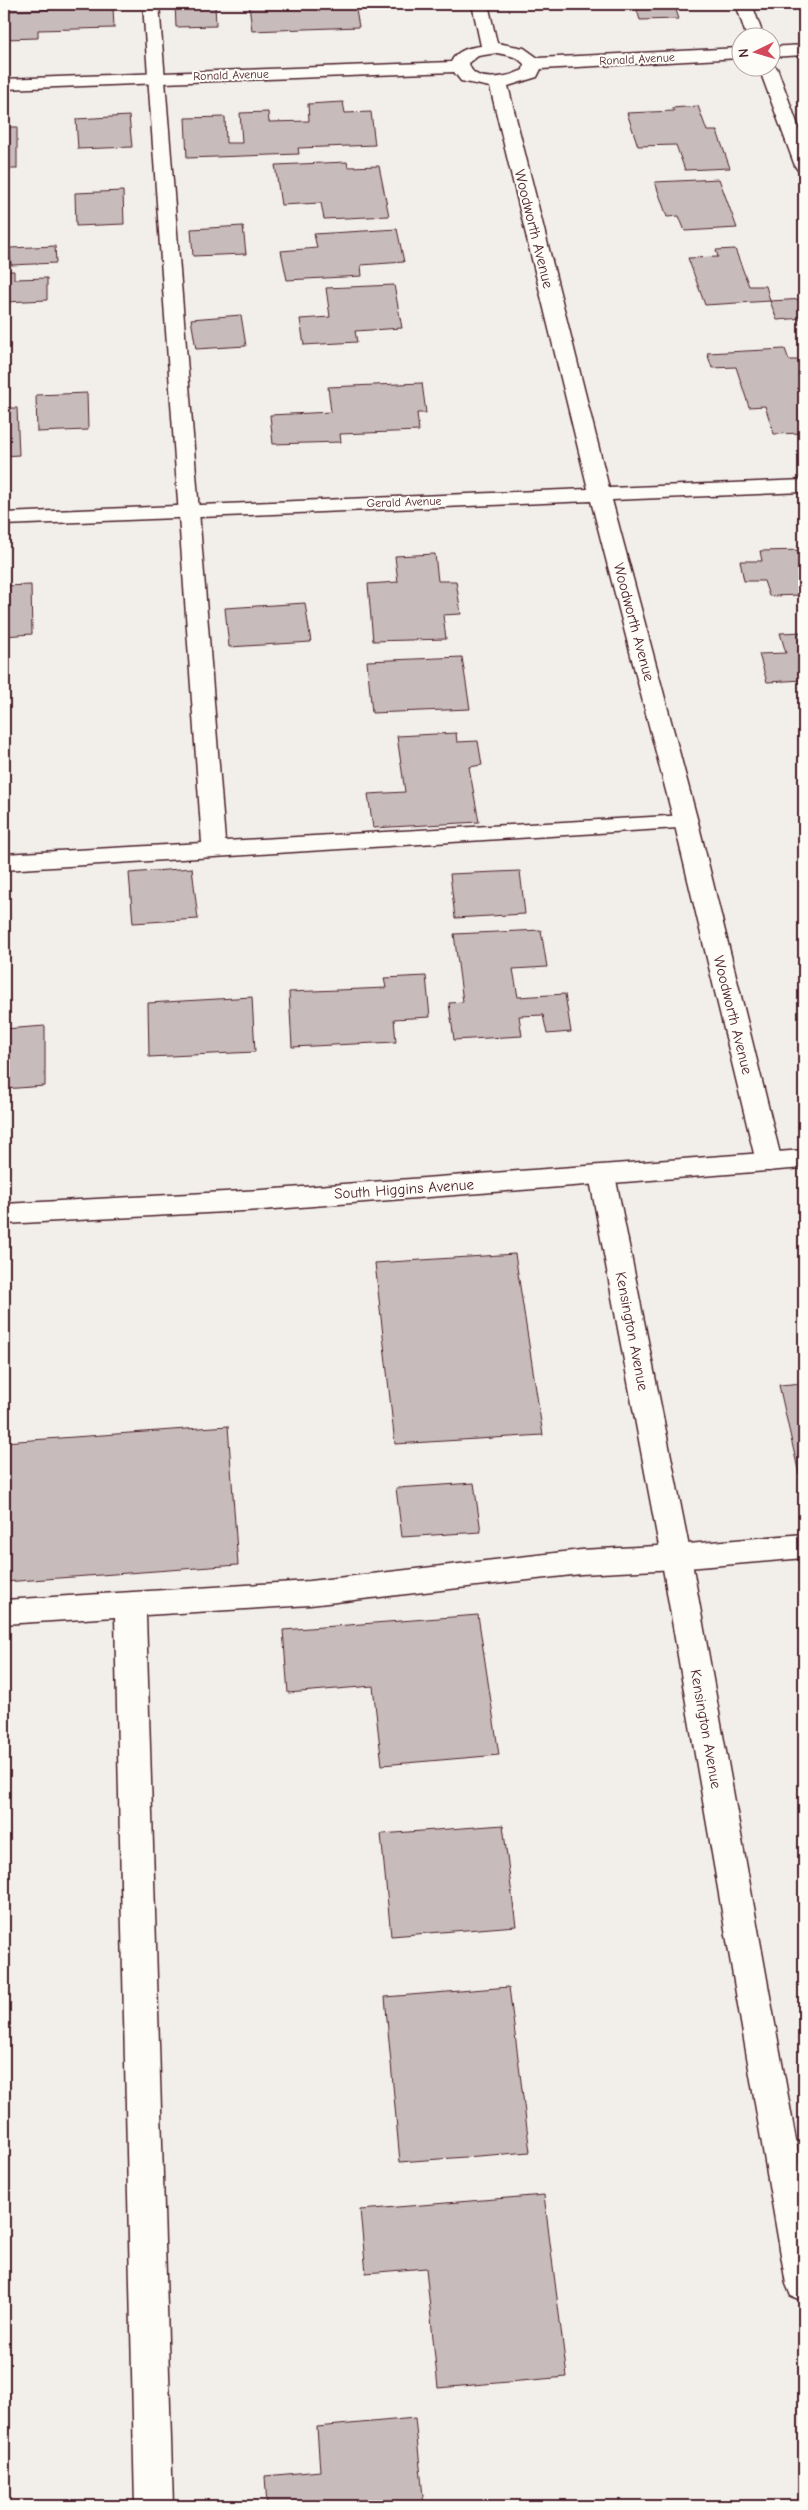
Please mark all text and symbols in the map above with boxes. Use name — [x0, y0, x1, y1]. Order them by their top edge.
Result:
north arrow — [730, 28, 780, 78]
text: N — [735, 48, 752, 58]
street label: Ronald Avenue — [599, 50, 675, 68]
street label: Ronald Avenue — [193, 67, 269, 83]
street label: Woodworth Avenue — [511, 168, 558, 291]
street label: Gerald Avenue — [366, 494, 442, 510]
street label: Woodworth Avenue — [610, 561, 659, 684]
street label: Woodworth Avenue — [710, 954, 757, 1077]
street label: South Higgins Avenue — [334, 1175, 475, 1203]
street label: Kensington Avenue — [612, 1270, 652, 1393]
street label: Kensington Avenue — [687, 1668, 725, 1791]

